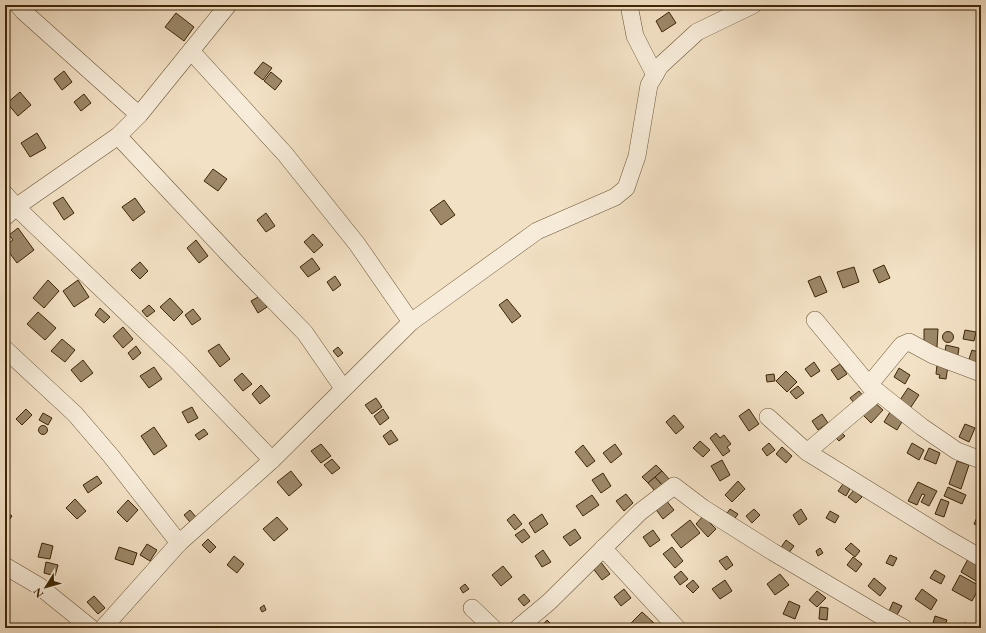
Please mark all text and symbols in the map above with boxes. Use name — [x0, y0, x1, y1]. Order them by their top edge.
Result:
north arrow — [26, 567, 66, 607]
text: N — [30, 585, 46, 601]

